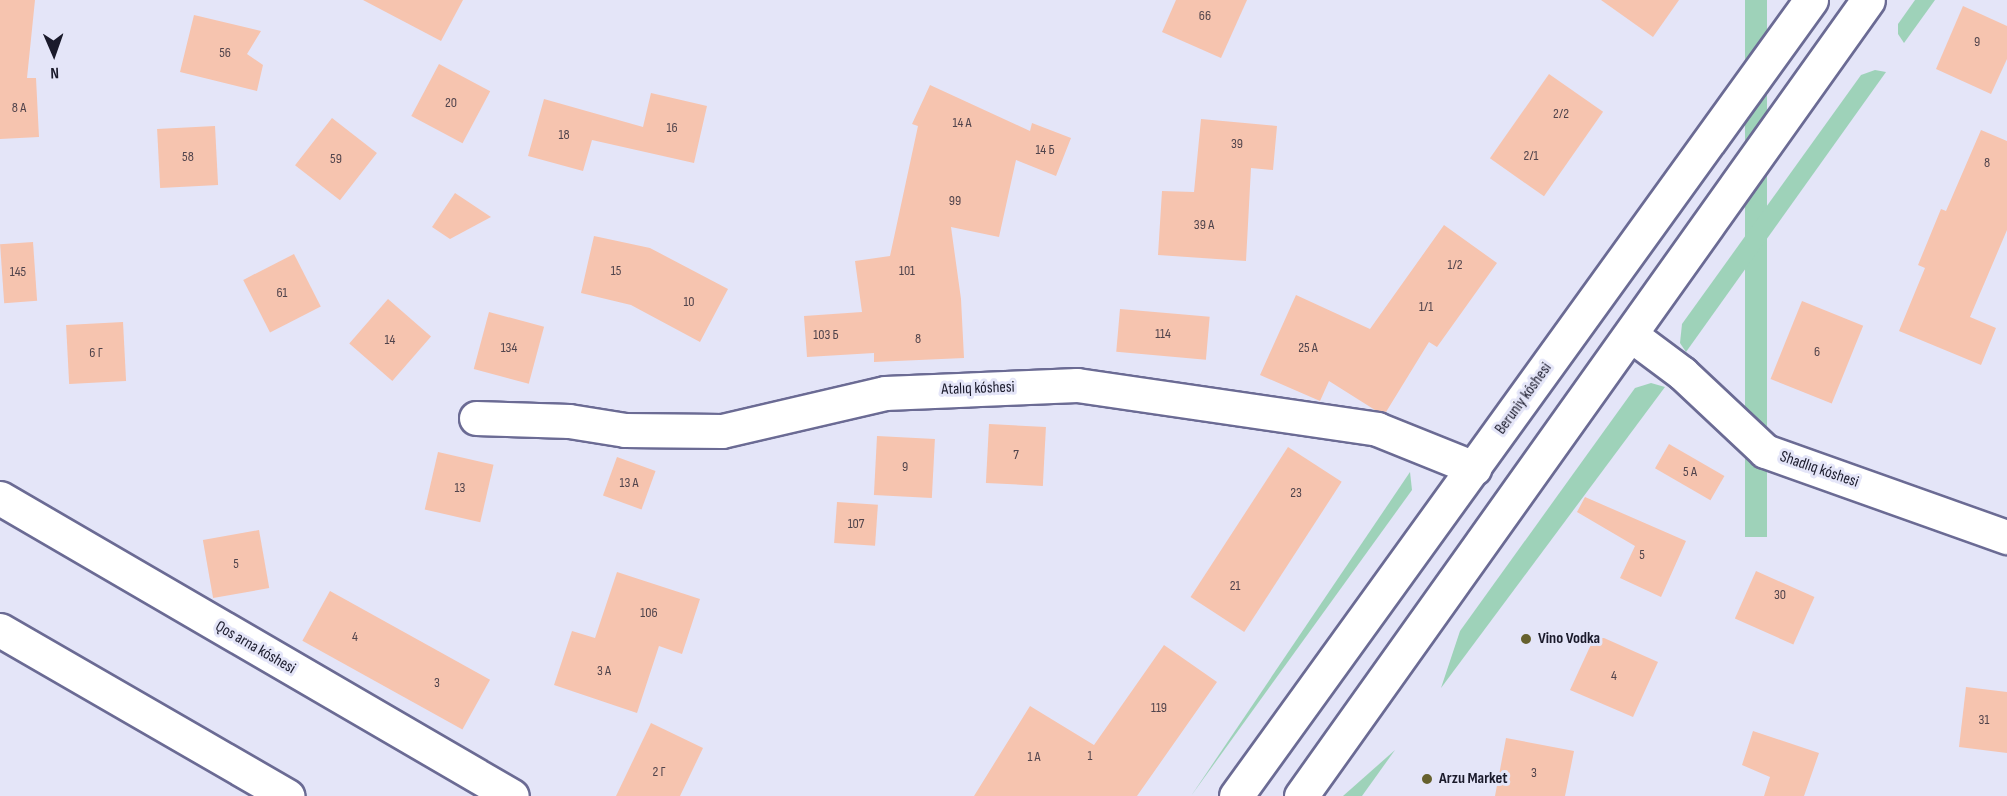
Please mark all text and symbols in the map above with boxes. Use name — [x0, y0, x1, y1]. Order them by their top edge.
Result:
house number: 66 — [1199, 8, 1211, 24]
north arrow — [24, 24, 84, 84]
house number: 9 — [1974, 34, 1980, 50]
house number: 56 — [219, 45, 231, 61]
text: N — [50, 63, 59, 82]
house number: 20 — [445, 95, 457, 111]
house number: 8 А — [12, 100, 26, 116]
house number: 2/2 — [1553, 106, 1569, 122]
house number: 14 А — [953, 115, 971, 131]
house number: 16 — [666, 120, 678, 136]
house number: 18 — [558, 127, 570, 143]
house number: 39 — [1231, 136, 1243, 152]
house number: 14 Б — [1035, 142, 1055, 158]
house number: 2/1 — [1523, 148, 1539, 164]
house number: 58 — [182, 149, 194, 165]
house number: 59 — [330, 151, 342, 167]
house number: 8 — [1984, 155, 1990, 171]
house number: 99 — [949, 193, 961, 209]
house number: 39 А — [1194, 217, 1214, 233]
house number: 1/2 — [1448, 257, 1462, 273]
house number: 15 — [611, 263, 621, 279]
house number: 101 — [899, 263, 915, 279]
house number: 145 — [10, 264, 26, 280]
house number: 61 — [276, 285, 288, 301]
house number: 10 — [683, 294, 695, 310]
house number: 1/1 — [1419, 299, 1433, 315]
house number: 114 — [1155, 326, 1171, 342]
house number: 103 Б — [813, 327, 839, 343]
house number: 8 — [915, 331, 921, 347]
house number: 14 — [385, 332, 395, 348]
house number: 134 — [501, 340, 517, 356]
house number: 25 А — [1298, 340, 1318, 356]
house number: 6 — [1814, 344, 1820, 360]
house number: 6 Г — [89, 345, 103, 361]
street label: Beruniy kóshesi — [1492, 360, 1556, 438]
street label: Atalıq kóshesi — [941, 378, 1015, 400]
house number: 7 — [1013, 447, 1019, 463]
street label: Shadlıq kóshesi — [1777, 448, 1861, 492]
house number: 9 — [902, 459, 908, 475]
house number: 5 А — [1683, 464, 1697, 480]
house number: 13 А — [620, 475, 638, 491]
house number: 13 — [455, 480, 465, 496]
house number: 23 — [1290, 485, 1302, 501]
house number: 107 — [848, 516, 864, 532]
house number: 5 — [1639, 547, 1645, 563]
house number: 5 — [233, 556, 239, 572]
house number: 21 — [1230, 578, 1240, 594]
house number: 30 — [1774, 587, 1786, 603]
house number: 106 — [640, 605, 658, 621]
street label: Qos arna kóshesi — [212, 617, 298, 679]
house number: 4 — [352, 629, 358, 645]
place label: Vino Vodka — [1538, 629, 1600, 649]
marker: Vino Vodka — [1519, 632, 1533, 646]
house number: 3 А — [597, 663, 611, 679]
house number: 4 — [1611, 668, 1617, 684]
house number: 3 — [434, 675, 440, 691]
house number: 119 — [1151, 700, 1167, 716]
house number: 31 — [1979, 712, 1989, 728]
house number: 1 — [1088, 748, 1092, 764]
house number: 1 А — [1027, 749, 1041, 765]
house number: 2 Г — [652, 764, 666, 780]
house number: 3 — [1531, 765, 1537, 781]
place label: Arzu Market — [1439, 769, 1508, 789]
marker: Arzu Market — [1420, 772, 1434, 786]

